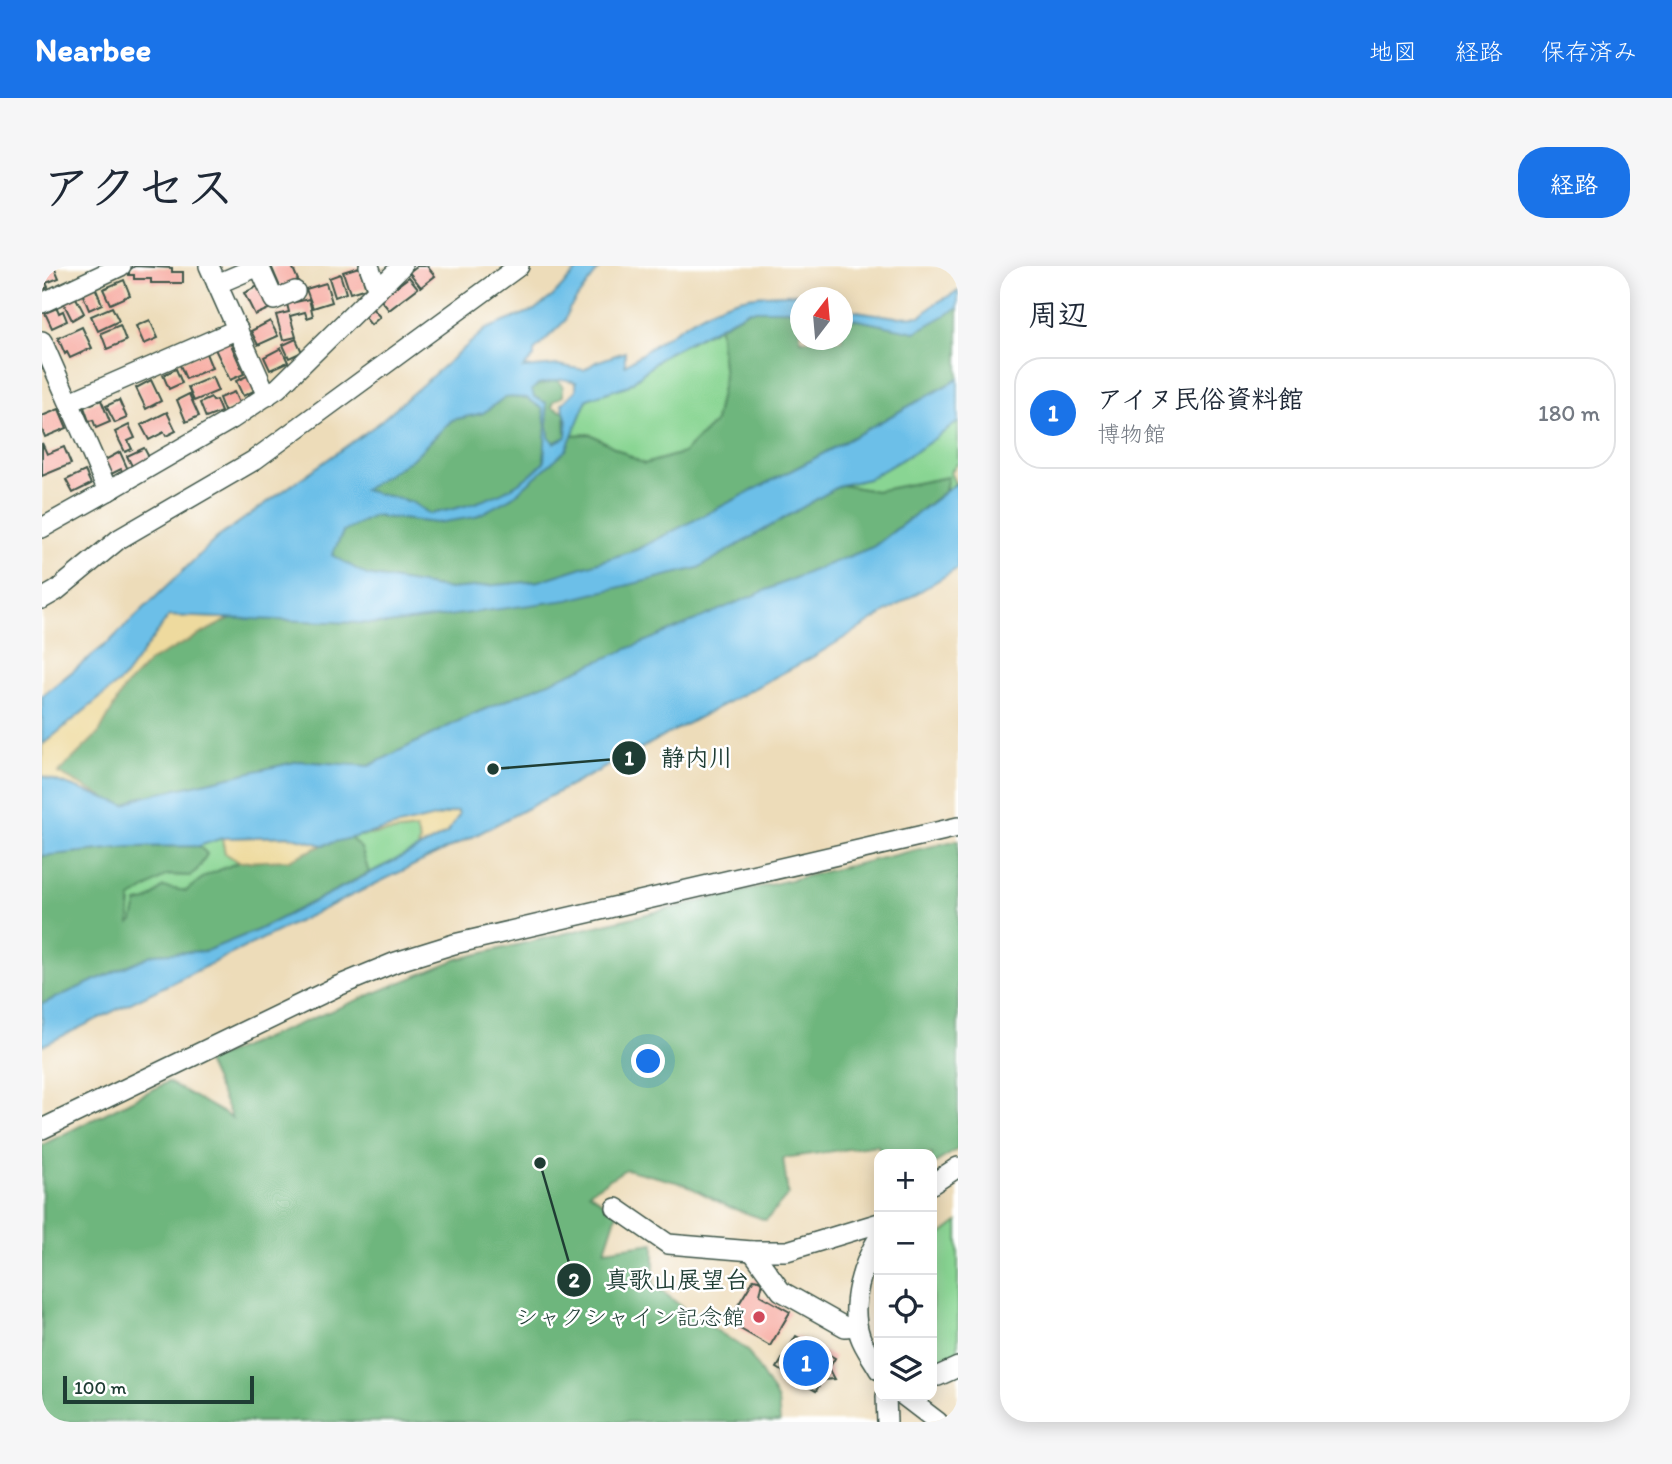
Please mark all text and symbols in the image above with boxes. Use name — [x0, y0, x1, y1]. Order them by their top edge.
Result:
text: Nearbee — [35, 30, 151, 69]
text: 地図 — [1369, 37, 1417, 66]
text: 経路 — [1455, 37, 1503, 66]
text: 保存済み — [1541, 37, 1637, 66]
button: 経路 — [1518, 147, 1630, 218]
text: アクセス — [42, 157, 235, 216]
north arrow — [790, 287, 853, 350]
text: 周辺 — [1028, 296, 1088, 333]
text: アイヌ民俗資料館 — [1097, 383, 1303, 415]
text: 1 — [1048, 399, 1058, 427]
text: 180 m — [1538, 399, 1600, 427]
text: 博物館 — [1097, 420, 1166, 448]
callout: 静内川 — [612, 736, 747, 781]
text: 静内川 — [661, 743, 733, 772]
text: 1 — [624, 745, 634, 770]
your location — [631, 1044, 665, 1078]
map controls — [874, 1149, 937, 1401]
button: + — [874, 1149, 937, 1212]
button: − — [874, 1212, 937, 1275]
callout: 真歌山展望台 — [556, 1258, 763, 1303]
text: 真歌山展望台 — [605, 1265, 749, 1294]
text: 2 — [568, 1267, 580, 1292]
button: locate — [874, 1275, 937, 1338]
place label: シャクシャイン記念館 — [515, 1303, 745, 1331]
marker: シャクシャイン記念館 — [751, 1309, 767, 1325]
pin: 1 — [783, 1337, 829, 1389]
button: layers — [874, 1338, 937, 1401]
scale bar — [63, 1373, 254, 1405]
text: 100 m — [74, 1376, 126, 1399]

